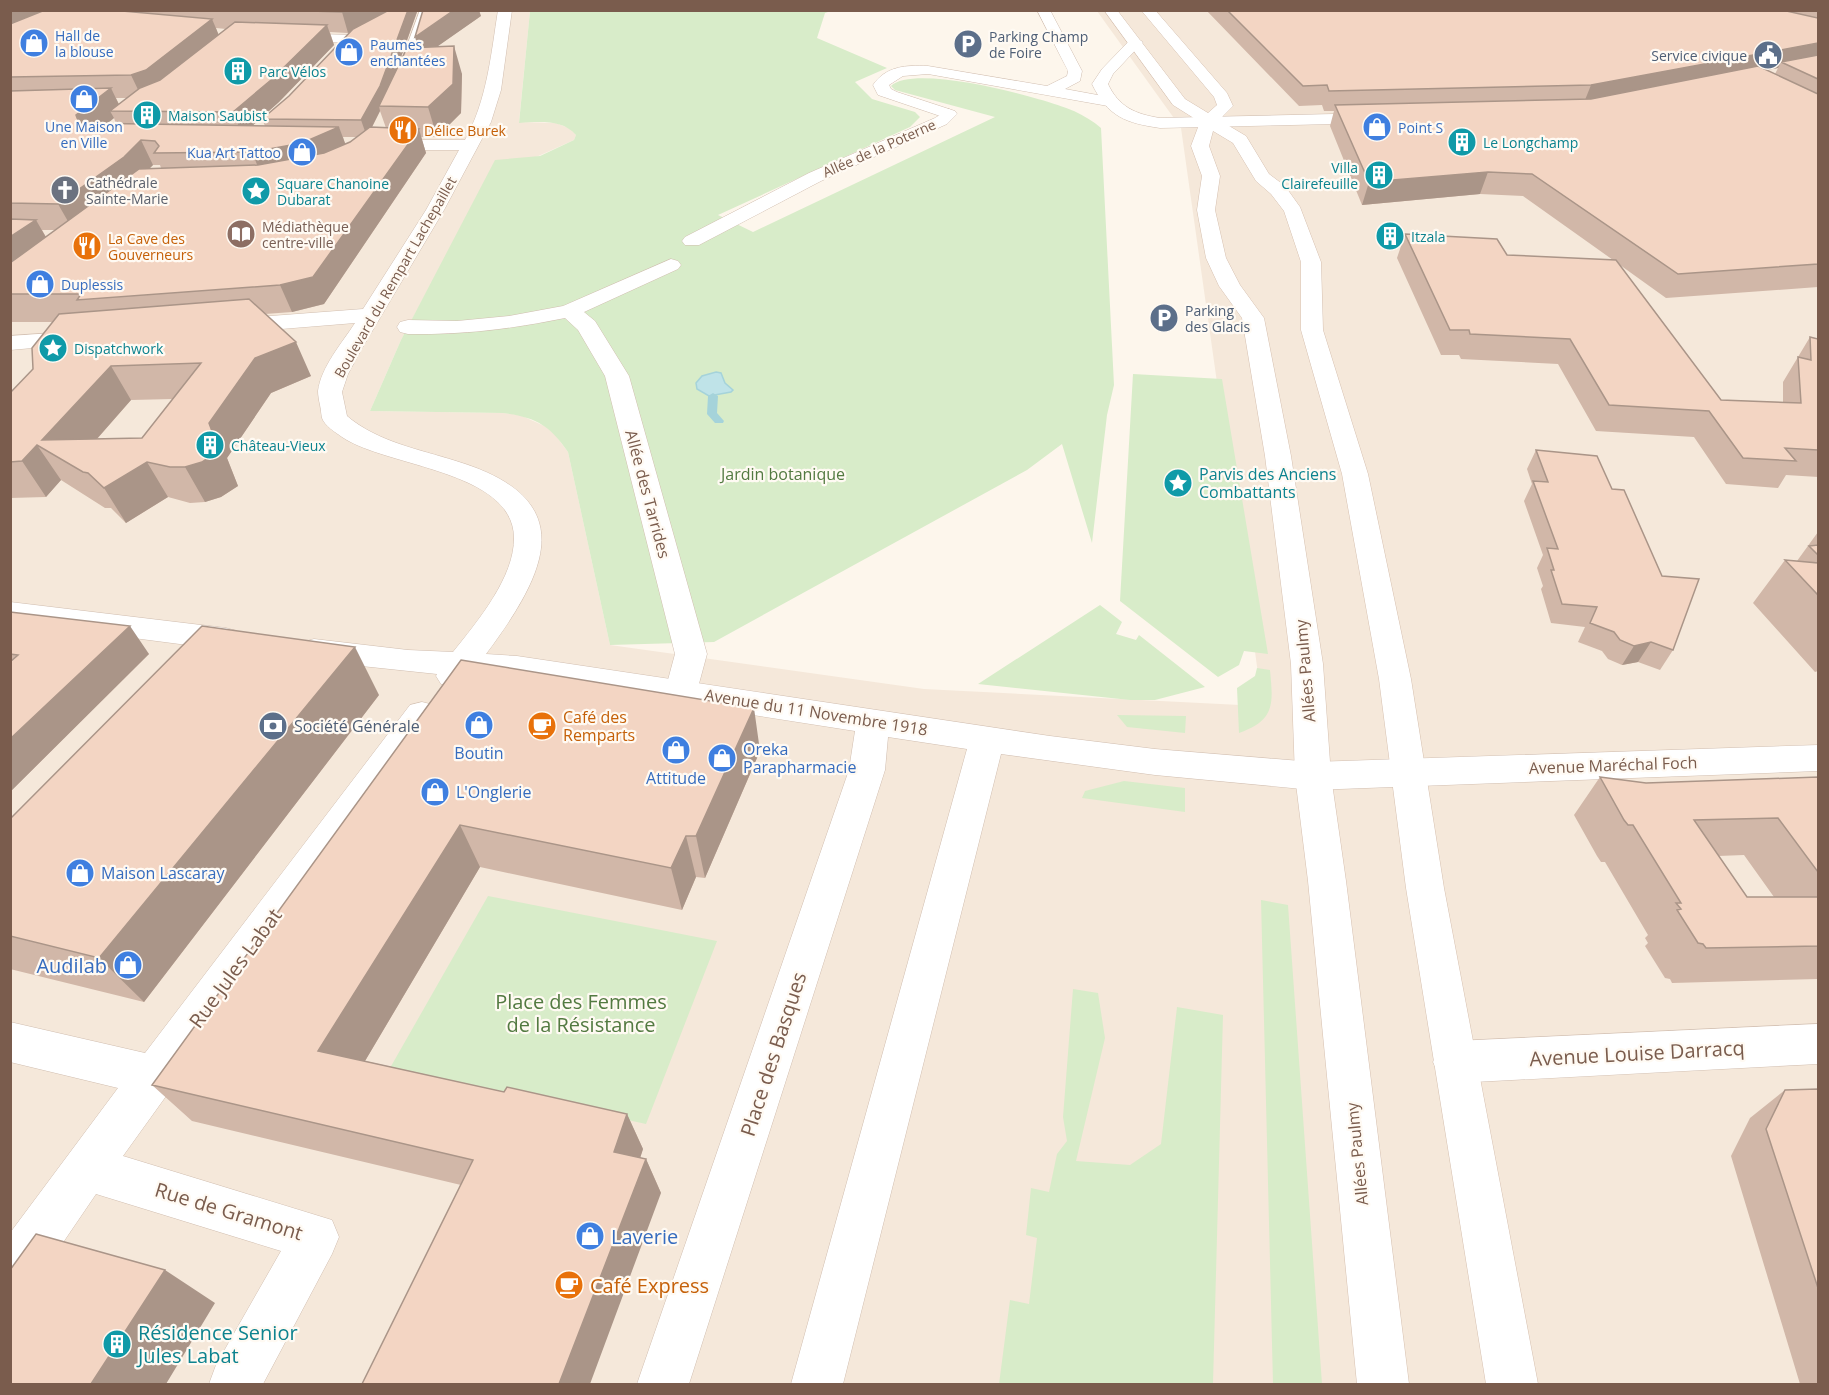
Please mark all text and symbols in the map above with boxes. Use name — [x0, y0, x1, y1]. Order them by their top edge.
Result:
place label: Hall de la blouse — [55, 26, 114, 61]
shop icon: Hall de la blouse — [18, 27, 50, 59]
place label: Parking Champ de Foire — [989, 27, 1088, 62]
parking icon: Parking Champ de Foire — [952, 28, 984, 60]
place label: Paumes enchantées — [370, 35, 446, 70]
shop icon: Paumes enchantées — [333, 36, 365, 68]
public building icon: Service civique — [1752, 39, 1784, 71]
place label: Service civique — [1651, 46, 1747, 65]
building icon: Parc Vélos — [222, 55, 254, 87]
place label: Parc Vélos — [259, 62, 326, 81]
shop icon: Une Maison en Ville — [68, 83, 100, 115]
building icon: Maison Saubist — [131, 99, 163, 131]
place label: Maison Saubist — [168, 106, 267, 125]
shop icon: Point S — [1361, 111, 1393, 143]
restaurant icon: Délice Burek — [387, 114, 419, 146]
street label: Allée de la Poterne — [819, 114, 939, 182]
place label: Une Maison en Ville — [45, 117, 123, 152]
place label: Point S — [1398, 118, 1443, 137]
place label: Délice Burek — [424, 121, 507, 140]
building icon: Le Longchamp — [1446, 126, 1478, 158]
place label: Le Longchamp — [1483, 133, 1578, 152]
shop icon: Kua Art Tattoo — [286, 136, 318, 168]
place label: Kua Art Tattoo — [187, 143, 281, 162]
place label: Villa Clairefeuille — [1281, 158, 1358, 193]
building icon: Villa Clairefeuille — [1363, 159, 1395, 191]
place label: Cathédrale Sainte-Marie — [86, 173, 169, 208]
street label: Boulevard du Rempart Lachepaillet — [329, 173, 461, 381]
church icon: Cathédrale Sainte-Marie — [49, 174, 81, 206]
place label: Square Chanoine Dubarat — [277, 174, 389, 209]
place icon: Square Chanoine Dubarat — [240, 175, 272, 207]
place label: Médiathèque centre-ville — [262, 217, 349, 252]
library icon: Médiathèque centre-ville — [225, 218, 257, 250]
building icon: Itzala — [1374, 220, 1406, 252]
place label: Itzala — [1411, 227, 1446, 246]
place label: La Cave des Gouverneurs — [108, 229, 194, 264]
restaurant icon: La Cave des Gouverneurs — [71, 230, 103, 262]
shop icon: Duplessis — [24, 268, 56, 300]
place label: Duplessis — [61, 275, 124, 294]
place label: Parking des Glacis — [1185, 301, 1250, 336]
parking icon: Parking des Glacis — [1148, 302, 1180, 334]
place icon: Dispatchwork — [37, 332, 69, 364]
place label: Dispatchwork — [74, 339, 164, 358]
street label: Allée des Tarrides — [620, 427, 676, 561]
building icon: Château-Vieux — [194, 429, 226, 461]
place label: Château-Vieux — [231, 436, 326, 455]
park label: Jardin botanique — [719, 463, 845, 485]
place label: Parvis des Anciens Combattants — [1199, 463, 1336, 503]
place icon: Parvis des Anciens Combattants — [1162, 467, 1194, 499]
street label: Allées Paulmy — [1289, 618, 1320, 723]
street label: Avenue du 11 Novembre 1918 — [703, 683, 929, 741]
place label: Café des Remparts — [563, 706, 635, 746]
shop icon: Boutin — [463, 709, 495, 741]
bank icon: Société Générale — [257, 710, 289, 742]
cafe icon: Café des Remparts — [526, 710, 558, 742]
place label: Société Générale — [294, 715, 420, 737]
shop icon: Attitude — [660, 734, 692, 766]
place label: Oreka Parapharmacie — [743, 738, 856, 778]
place label: Boutin — [454, 742, 504, 764]
shop icon: Oreka Parapharmacie — [706, 742, 738, 774]
street label: Avenue Maréchal Foch — [1528, 751, 1698, 779]
place label: Attitude — [646, 767, 706, 789]
shop icon: L'Onglerie — [419, 776, 451, 808]
place label: L'Onglerie — [456, 781, 531, 803]
shop icon: Maison Lascaray — [64, 857, 96, 889]
place label: Maison Lascaray — [101, 862, 225, 884]
street label: Rue Jules Labat — [182, 903, 288, 1033]
shop icon: Audilab — [112, 949, 144, 981]
place label: Audilab — [36, 952, 107, 979]
street label: Place des Basques — [734, 968, 812, 1140]
park label: Place des Femmes de la Résistance — [495, 988, 667, 1038]
street label: Avenue Louise Darracq — [1529, 1034, 1745, 1072]
street label: Allées Paulmy — [1341, 1101, 1373, 1206]
street label: Rue de Gramont — [152, 1176, 306, 1246]
shop icon: Laverie — [574, 1220, 606, 1252]
place label: Laverie — [611, 1223, 678, 1250]
cafe icon: Café Express — [553, 1269, 585, 1301]
place label: Café Express — [590, 1272, 709, 1299]
place label: Résidence Senior Jules Labat — [136, 1319, 298, 1369]
building icon: Résidence Senior Jules Labat — [101, 1328, 133, 1360]

